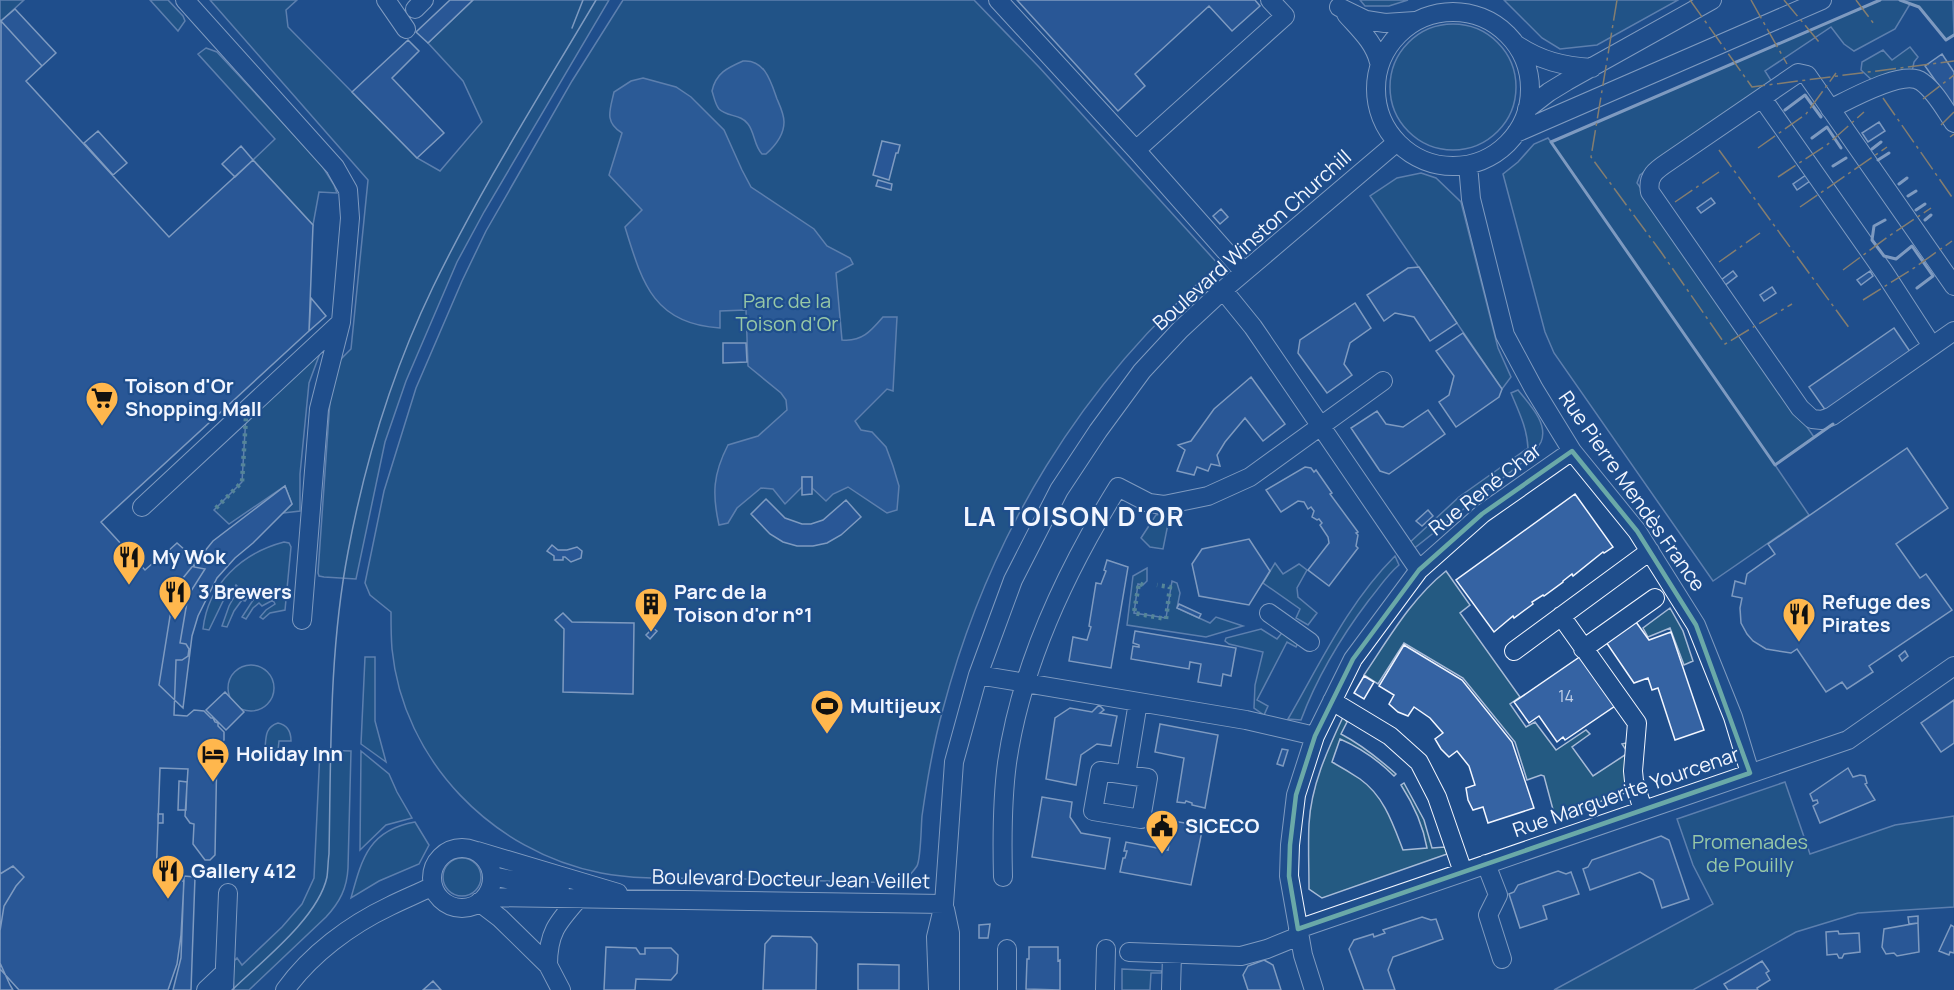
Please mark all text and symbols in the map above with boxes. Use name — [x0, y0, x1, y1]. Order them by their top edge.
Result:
street label: Boulevard Winston Churchill — [1147, 143, 1357, 336]
park label: Parc de la Toison d'Or — [736, 287, 838, 337]
place label: Toison d'Or Shopping Mall — [125, 372, 262, 422]
supermarket icon: Toison d'Or Shopping Mall — [84, 380, 120, 427]
street label: Rue Pierre Mendès France — [1553, 385, 1712, 596]
street label: Rue René Char — [1423, 436, 1547, 541]
district label: LA TOISON D'OR — [963, 498, 1185, 534]
restaurant icon: My Wok — [111, 539, 147, 586]
place label: My Wok — [152, 543, 227, 570]
restaurant icon: 3 Brewers — [157, 574, 193, 621]
place label: 3 Brewers — [198, 578, 292, 605]
place label: Parc de la Toison d'or n°1 — [674, 578, 813, 628]
building icon: Parc de la Toison d'or n°1 — [633, 586, 669, 633]
place label: Refuge des Pirates — [1822, 588, 1931, 638]
restaurant icon: Refuge des Pirates — [1781, 596, 1817, 643]
house number: 14 — [1558, 685, 1574, 707]
sports icon: Multijeux — [809, 688, 845, 735]
place label: Multijeux — [850, 692, 941, 719]
hotel icon: Holiday Inn — [195, 736, 231, 783]
place label: Holiday Inn — [236, 740, 343, 767]
street label: Rue Marguerite Yourcenar — [1509, 740, 1743, 843]
public building icon: SICECO — [1144, 808, 1180, 855]
place label: SICECO — [1185, 812, 1260, 839]
park label: Promenades de Pouilly — [1692, 828, 1808, 878]
restaurant icon: Gallery 412 — [150, 853, 186, 900]
place label: Gallery 412 — [191, 857, 296, 884]
street label: Boulevard Docteur Jean Veillet — [652, 863, 930, 894]

